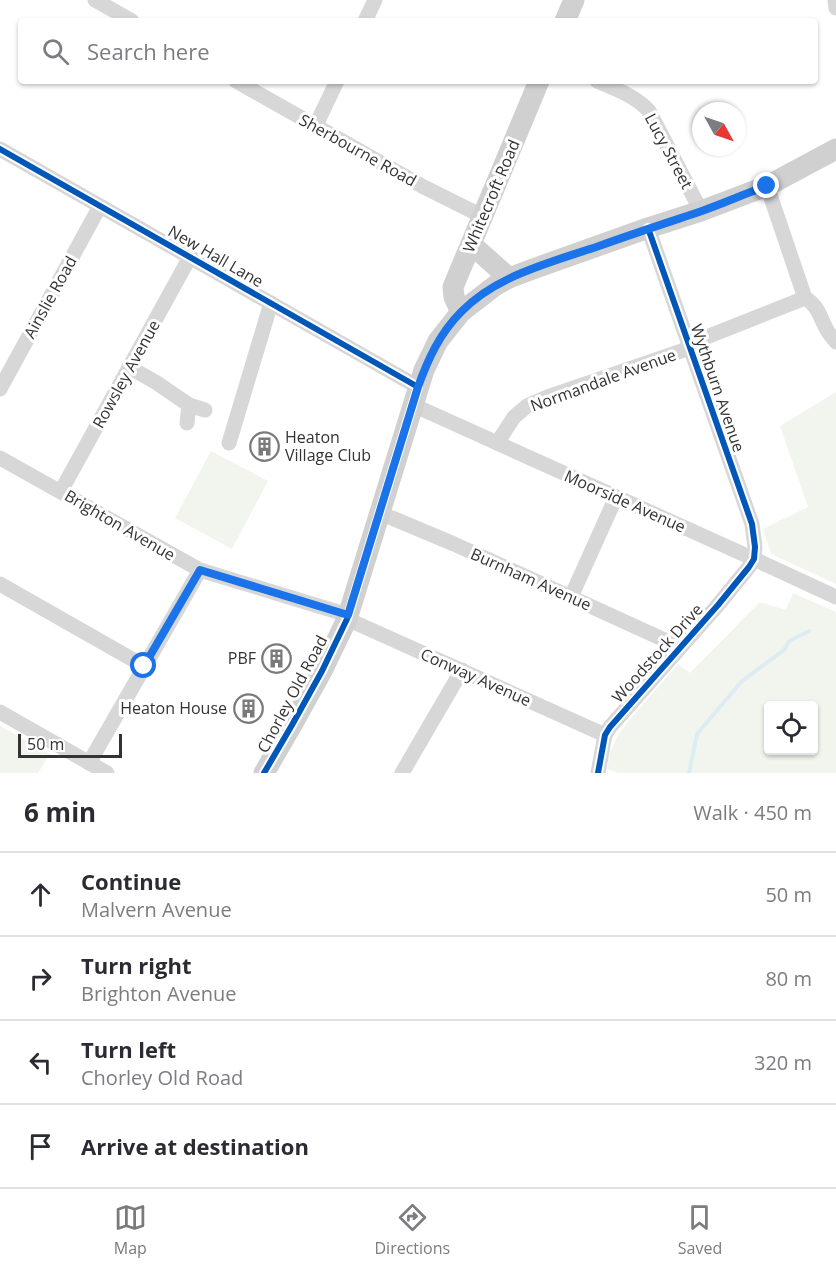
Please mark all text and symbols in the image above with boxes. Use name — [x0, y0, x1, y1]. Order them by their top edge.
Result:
search box — [18, 18, 818, 84]
icon: search — [39, 35, 72, 68]
text: Search here — [87, 36, 210, 66]
north arrow — [692, 102, 746, 156]
street label: Sherbourne Road — [295, 109, 421, 191]
street label: Lucy Street — [640, 109, 698, 193]
street label: Whitecroft Road — [457, 136, 525, 256]
route end — [753, 172, 779, 198]
street label: New Hall Lane — [164, 220, 268, 292]
street label: Ainslie Road — [18, 252, 82, 342]
street label: Rowsley Avenue — [87, 316, 165, 432]
street label: Wythburn Avenue — [686, 321, 750, 455]
street label: Normandale Avenue — [527, 343, 679, 417]
place label: Heaton Village Club — [285, 426, 371, 466]
building icon: Heaton Village Club — [248, 430, 280, 462]
street label: Moorside Avenue — [561, 464, 689, 538]
street label: Brighton Avenue — [61, 484, 179, 566]
street label: Burnham Avenue — [467, 543, 595, 615]
street label: Woodstock Drive — [607, 599, 707, 707]
street label: Chorley Old Road — [252, 632, 332, 756]
building icon: PBF — [261, 642, 293, 674]
street label: Conway Avenue — [417, 643, 535, 711]
place label: PBF — [228, 647, 256, 669]
route start — [130, 652, 156, 678]
building icon: Heaton House — [232, 692, 264, 724]
place label: Heaton House — [120, 697, 227, 719]
map controls — [764, 701, 818, 755]
button: locate — [764, 701, 818, 755]
scale bar — [18, 731, 122, 758]
text: 50 m — [27, 733, 64, 755]
text: 6 min — [24, 794, 96, 830]
text: Walk · 450 m — [693, 799, 812, 826]
text: Continue — [81, 866, 181, 896]
icon: ahead — [24, 878, 57, 911]
text: 50 m — [765, 881, 812, 908]
text: Malvern Avenue — [81, 896, 232, 923]
text: Turn right — [81, 950, 192, 980]
icon: right — [24, 962, 57, 995]
text: 80 m — [765, 965, 812, 992]
text: Brighton Avenue — [81, 980, 237, 1007]
text: Turn left — [81, 1034, 176, 1064]
icon: left — [24, 1046, 57, 1079]
text: 320 m — [754, 1049, 812, 1076]
text: Chorley Old Road — [81, 1064, 243, 1091]
icon: arrive — [24, 1130, 57, 1163]
text: Arrive at destination — [81, 1131, 309, 1161]
tab: Map — [114, 1201, 147, 1259]
tab: Directions — [374, 1201, 450, 1259]
tab: Saved — [678, 1201, 722, 1259]

